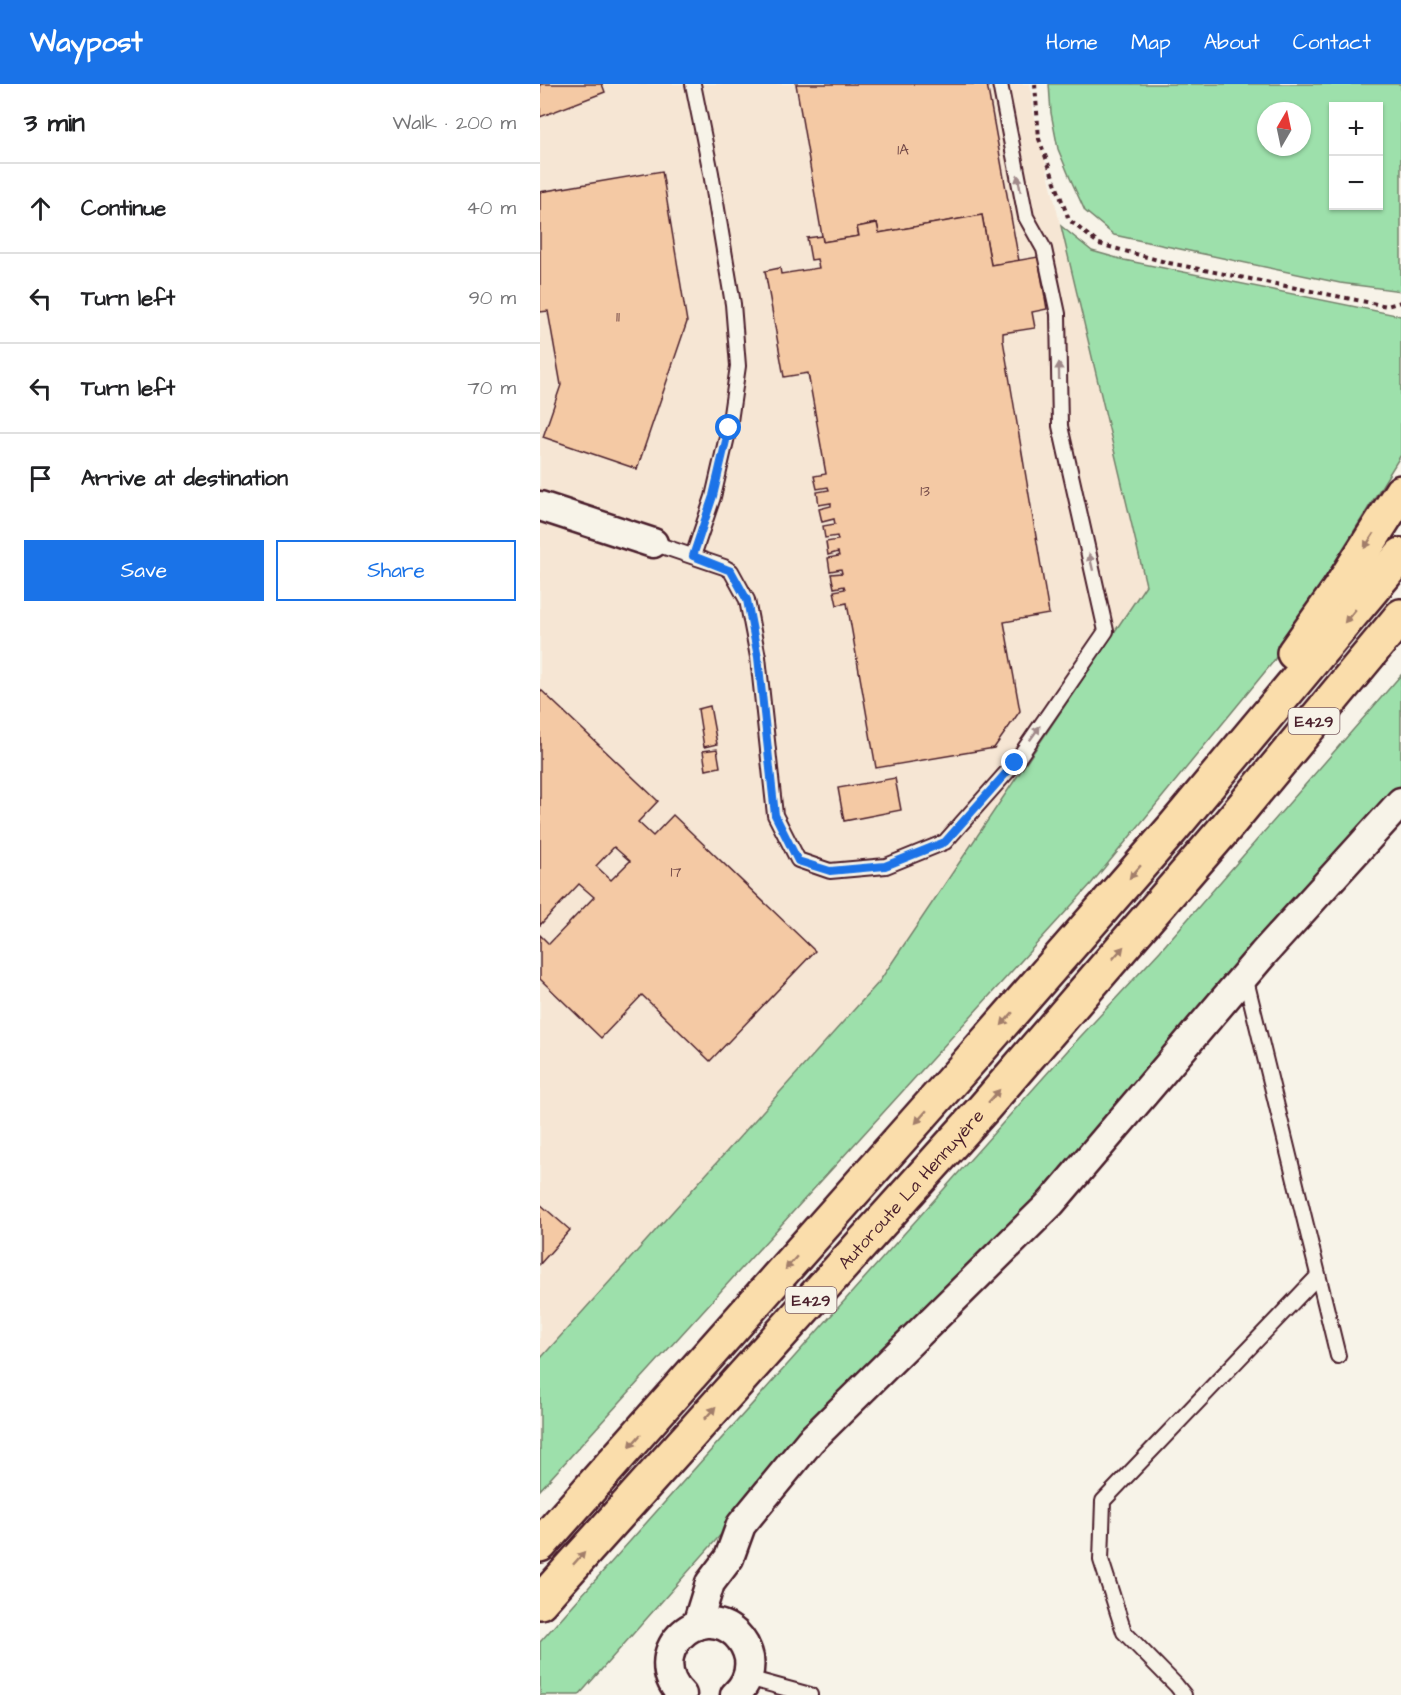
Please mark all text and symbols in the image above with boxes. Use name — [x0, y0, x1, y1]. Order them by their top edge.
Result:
text: Waypost — [30, 23, 143, 62]
text: Home — [1046, 28, 1098, 57]
text: Map — [1131, 28, 1171, 57]
text: About — [1204, 28, 1260, 57]
text: Contact — [1293, 28, 1371, 57]
north arrow — [1257, 102, 1311, 156]
map controls — [1329, 102, 1383, 210]
button: + — [1329, 102, 1383, 156]
text: 3 min — [24, 105, 85, 141]
text: Walk · 200 m — [393, 109, 516, 137]
house number: 1A — [897, 140, 909, 161]
button: − — [1329, 156, 1383, 210]
one-way arrow — [1014, 173, 1023, 192]
icon: ahead — [24, 192, 57, 225]
text: Continue — [81, 193, 166, 224]
text: 40 m — [466, 194, 516, 222]
icon: left — [24, 282, 57, 315]
text: Turn left — [81, 283, 175, 314]
text: 90 m — [468, 284, 516, 312]
house number: 11 — [616, 307, 620, 328]
one-way arrow — [1054, 361, 1064, 380]
icon: left — [24, 372, 57, 405]
text: Turn left — [81, 373, 175, 404]
text: 70 m — [468, 374, 516, 402]
route start — [715, 414, 741, 440]
icon: arrive — [24, 462, 57, 495]
text: Arrive at destination — [81, 463, 288, 494]
house number: 13 — [920, 481, 930, 502]
one-way arrow — [1364, 533, 1375, 549]
button: Save — [24, 540, 264, 601]
button: Share — [276, 540, 516, 601]
one-way arrow — [1085, 553, 1095, 572]
one-way arrow — [1344, 608, 1357, 624]
road number: E429 — [1288, 708, 1340, 734]
one-way arrow — [1029, 726, 1041, 742]
route end — [1001, 749, 1027, 775]
house number: 17 — [670, 862, 682, 883]
one-way arrow — [1129, 864, 1142, 879]
one-way arrow — [1111, 946, 1124, 961]
one-way arrow — [1001, 1011, 1014, 1026]
one-way arrow — [987, 1089, 1000, 1104]
street label: Autoroute La Hennuyère — [833, 1104, 990, 1275]
one-way arrow — [915, 1109, 928, 1124]
one-way arrow — [785, 1255, 798, 1271]
road number: E429 — [786, 1287, 836, 1313]
one-way arrow — [703, 1406, 717, 1421]
one-way arrow — [628, 1433, 641, 1449]
one-way arrow — [572, 1551, 585, 1566]

